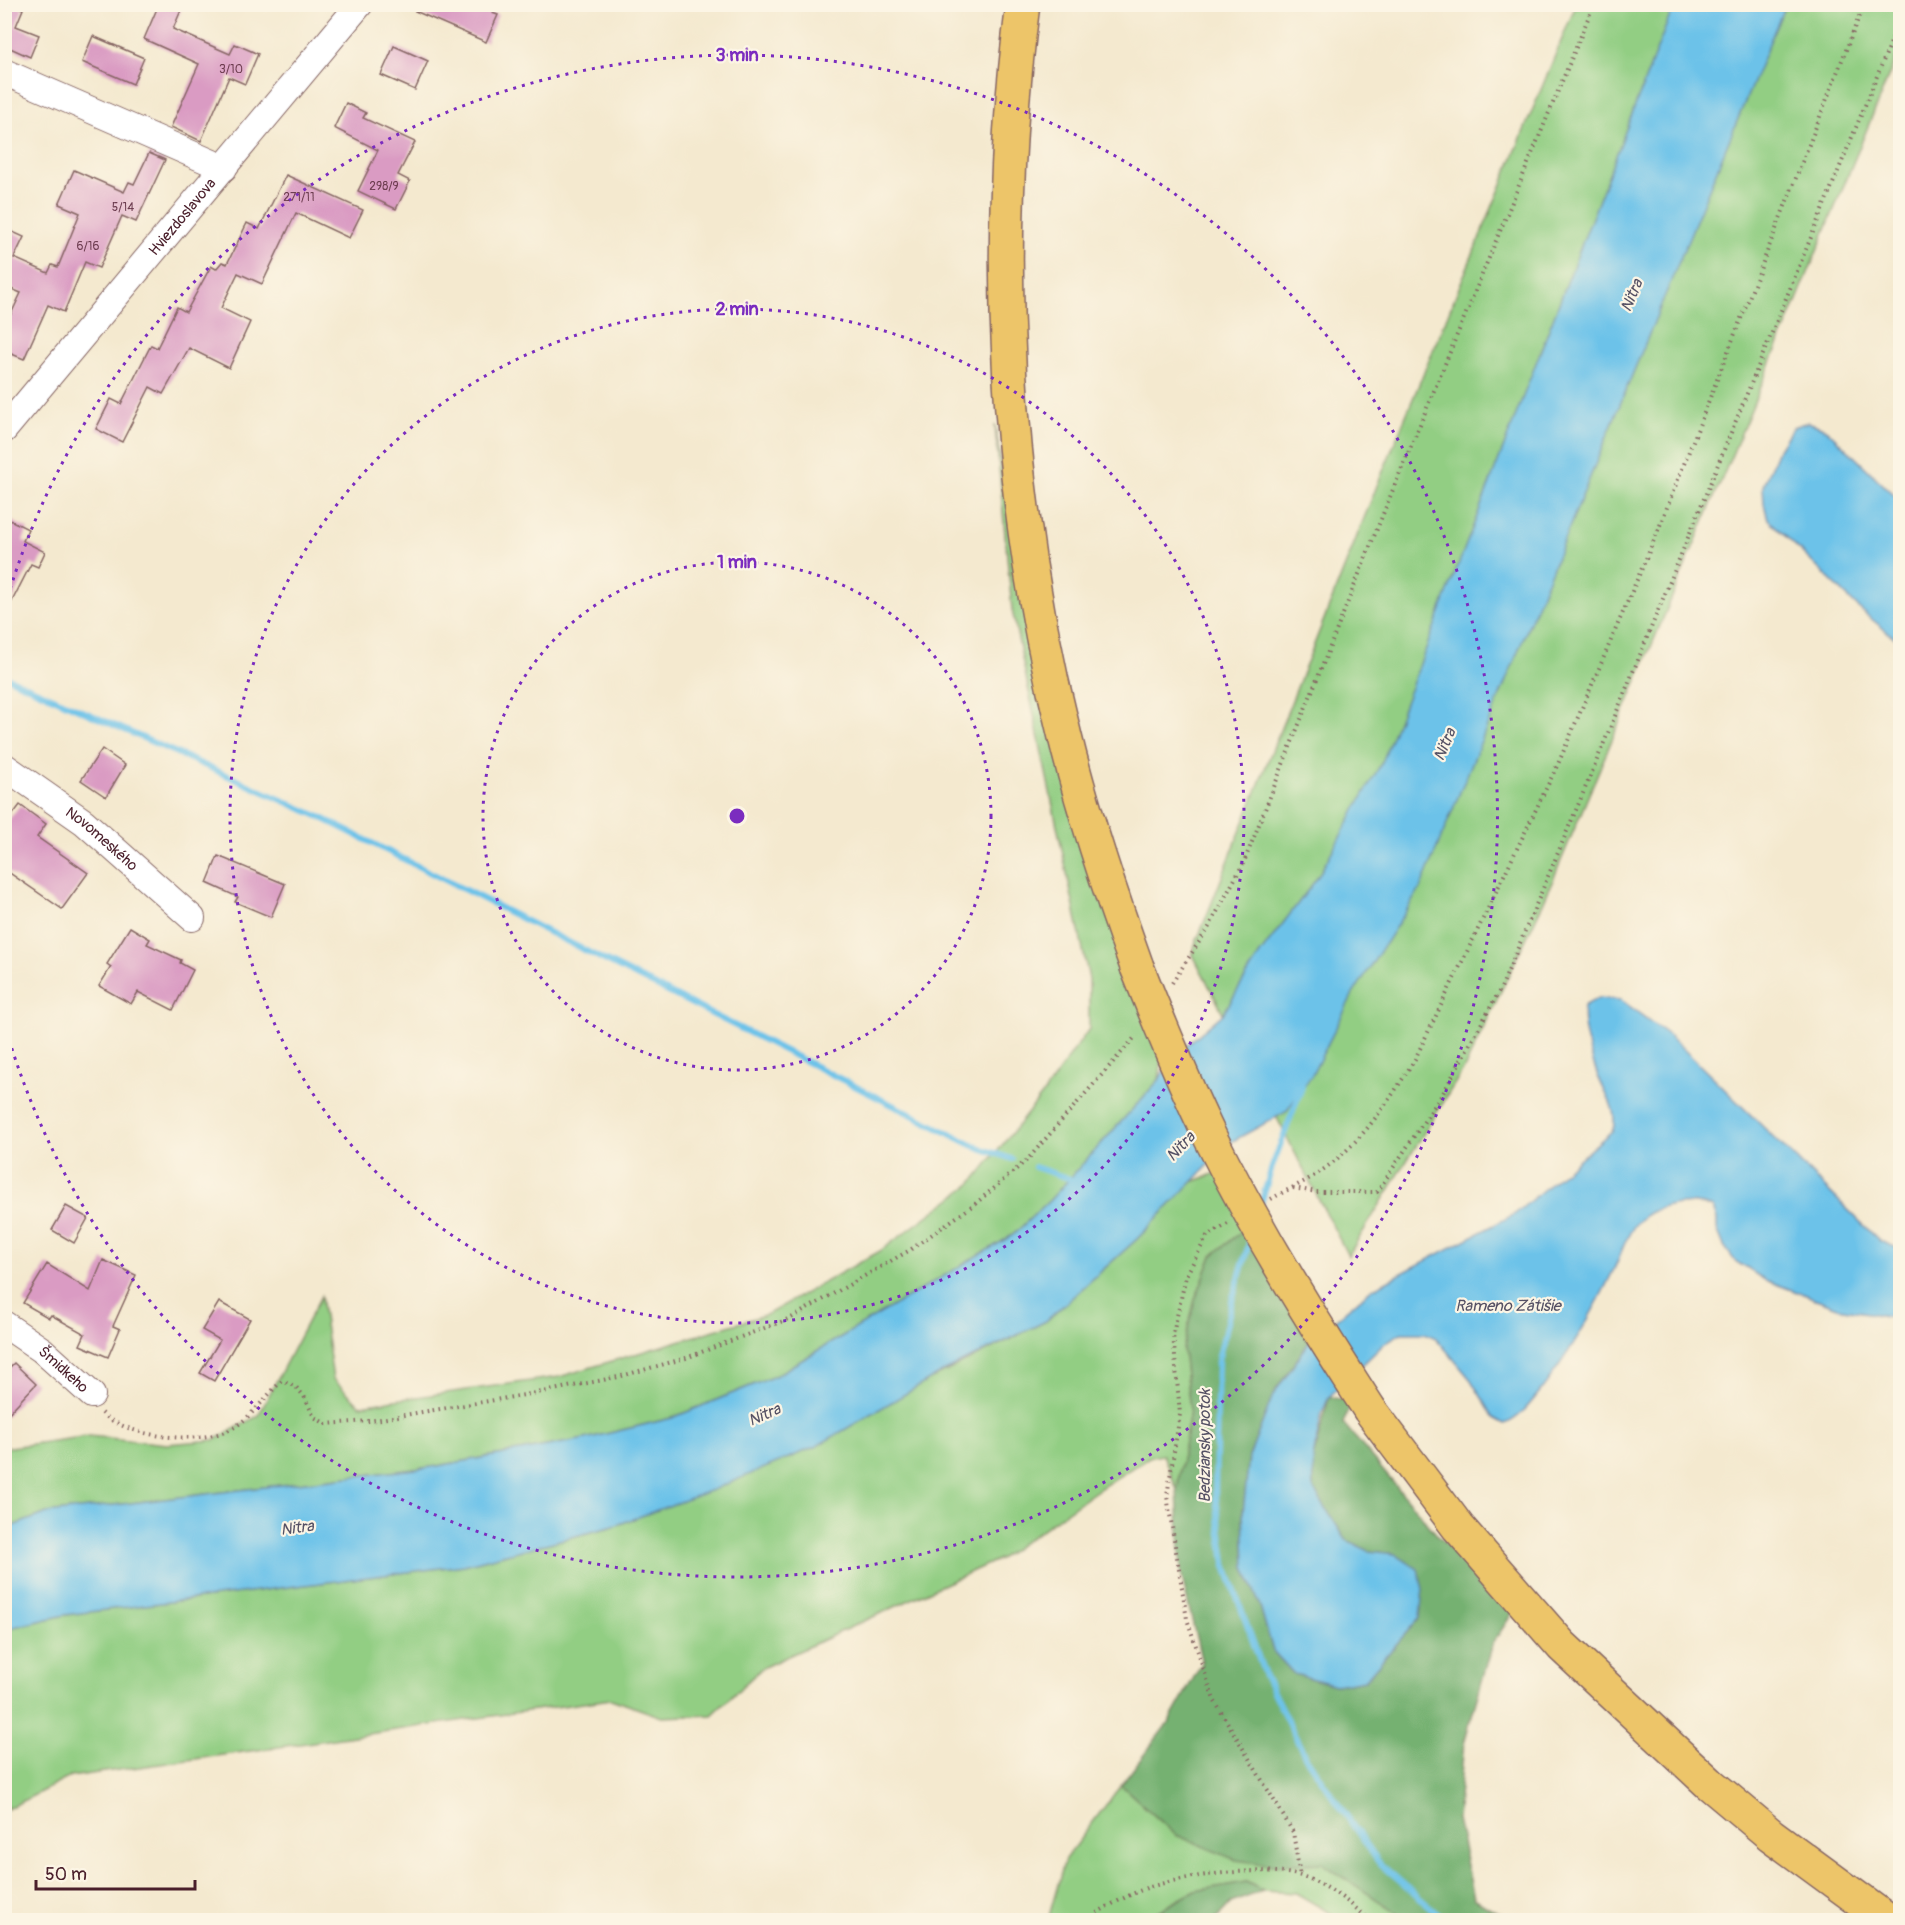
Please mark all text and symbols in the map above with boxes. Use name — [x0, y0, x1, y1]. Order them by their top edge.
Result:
text: 3 min — [715, 44, 759, 67]
house number: 3/10 — [219, 62, 243, 77]
street label: Hviezdoslavova — [145, 174, 220, 260]
house number: 298/9 — [369, 179, 399, 194]
house number: 271/11 — [283, 190, 315, 205]
house number: 5/14 — [112, 200, 134, 215]
house number: 6/16 — [77, 239, 99, 254]
water label: Nitra — [1616, 275, 1648, 315]
text: 2 min — [715, 298, 759, 321]
text: 1 min — [717, 551, 757, 574]
water label: Nitra — [1429, 724, 1461, 764]
street label: Novomeského — [62, 803, 142, 875]
centre of rings — [727, 806, 747, 826]
water label: Nitra — [1162, 1127, 1200, 1166]
water label: Rameno Zátišie — [1455, 1296, 1563, 1316]
street label: Šmidkeho — [34, 1342, 92, 1397]
water label: Bedziansky potok — [1195, 1388, 1215, 1503]
water label: Nitra — [745, 1398, 785, 1431]
water label: Nitra — [279, 1516, 316, 1540]
scale bar — [36, 1853, 195, 1891]
text: 50 m — [45, 1863, 87, 1886]

